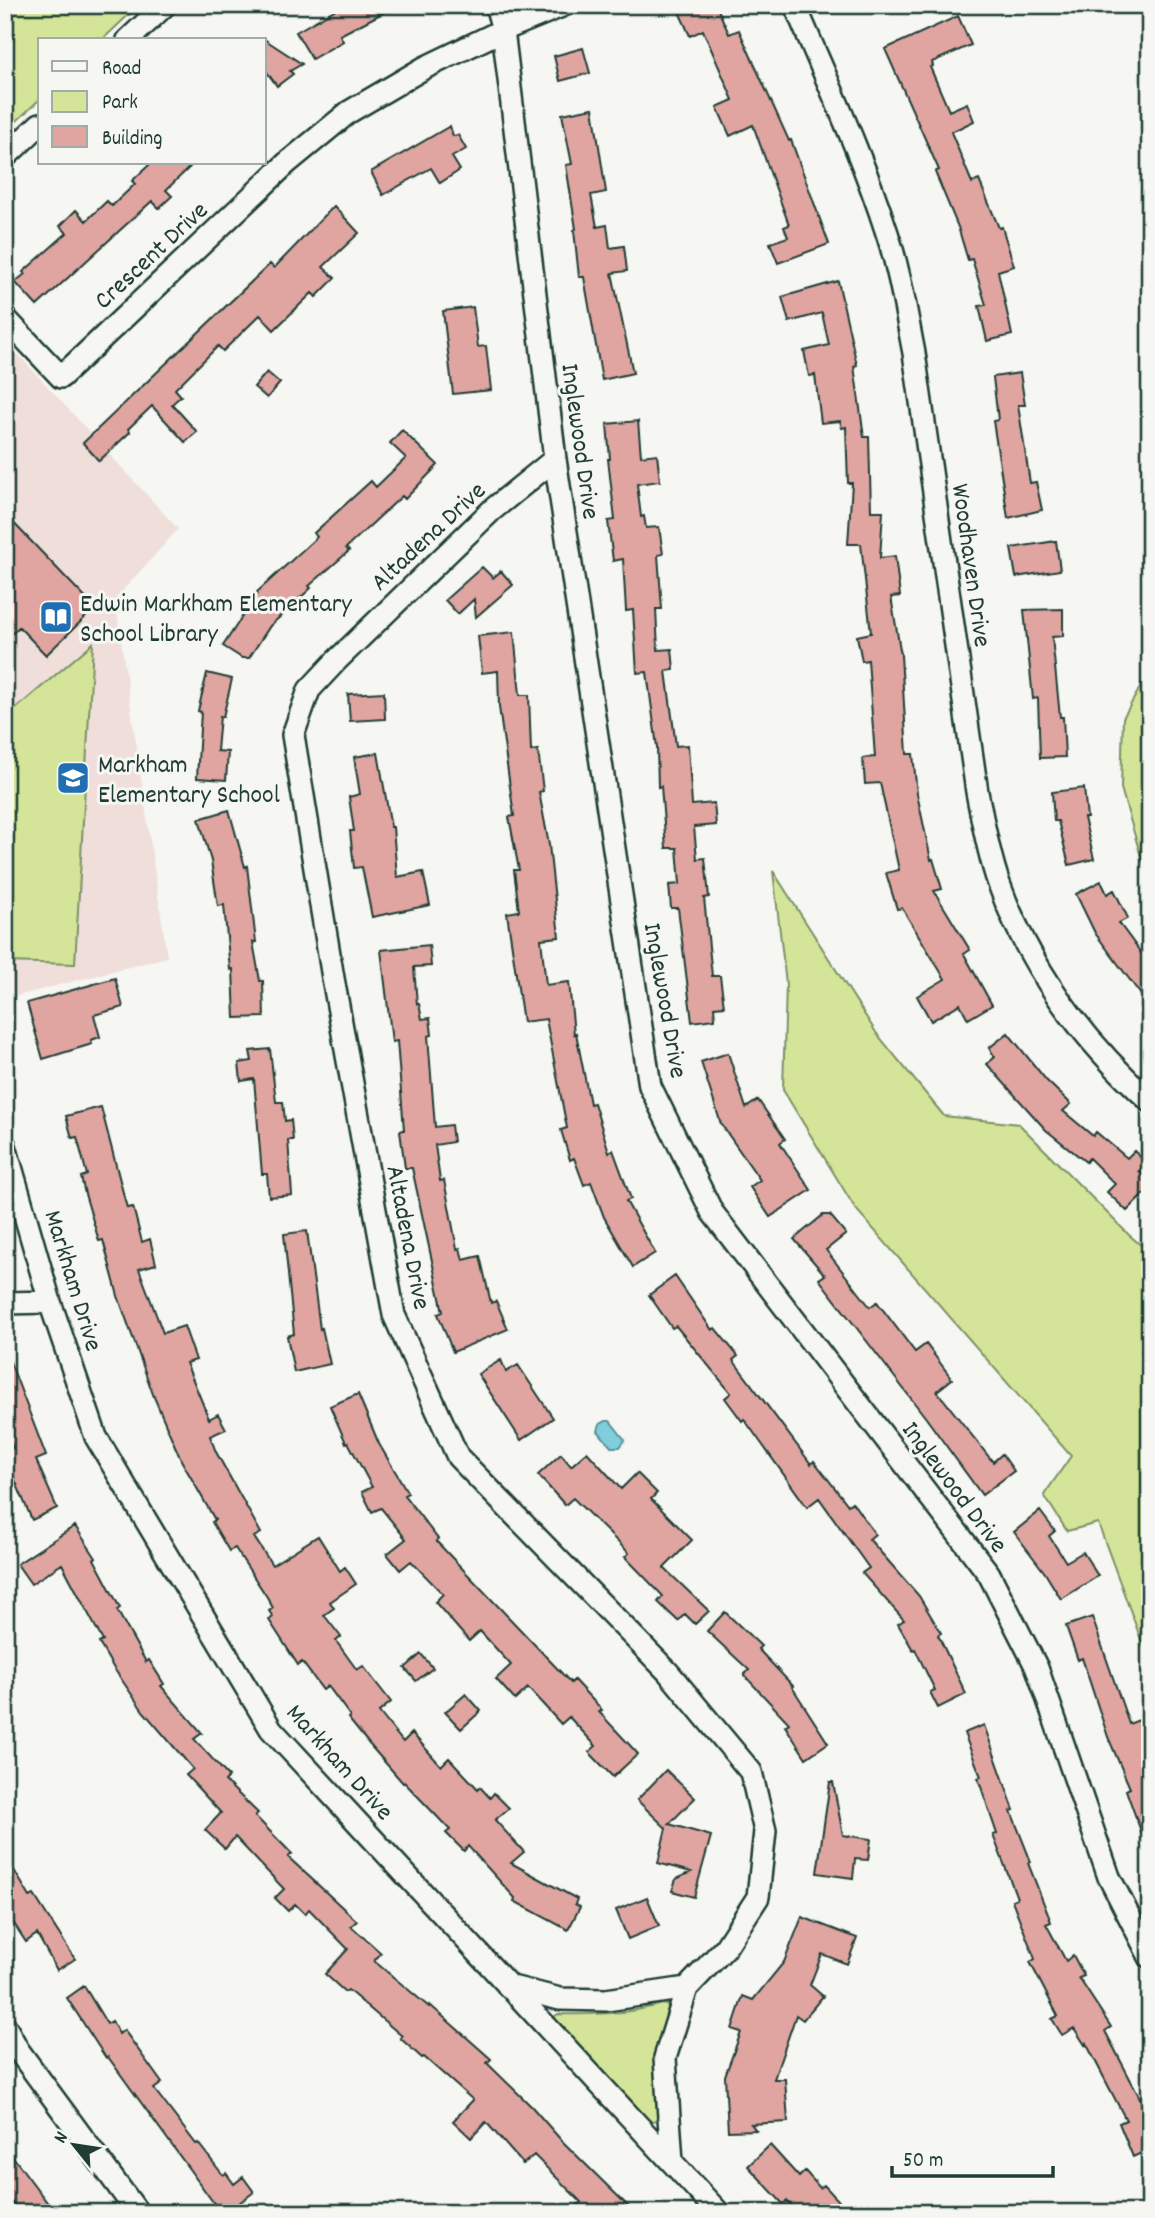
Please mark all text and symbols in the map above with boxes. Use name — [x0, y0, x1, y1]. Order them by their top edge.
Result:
legend — [38, 38, 266, 164]
text: Road — [102, 55, 141, 85]
text: Park — [102, 89, 138, 119]
text: Building — [102, 125, 162, 155]
street label: Crescent Drive — [87, 194, 218, 319]
street label: Inglewood Drive — [549, 361, 608, 522]
street label: Altadena Drive — [363, 474, 495, 601]
street label: Woodhaven Drive — [940, 481, 999, 650]
place label: Edwin Markham Elementary School Library — [80, 587, 352, 654]
library icon: Edwin Markham Elementary School Library — [37, 598, 75, 636]
place label: Markham Elementary School — [98, 748, 280, 815]
school or university icon: Markham Elementary School — [54, 759, 92, 797]
street label: Inglewood Drive — [632, 920, 695, 1081]
street label: Altadena Drive — [374, 1162, 439, 1313]
street label: Markham Drive — [33, 1206, 111, 1356]
street label: Inglewood Drive — [891, 1414, 1015, 1562]
street label: Markham Drive — [276, 1697, 401, 1830]
north arrow — [38, 2110, 108, 2180]
text: N — [48, 2127, 76, 2149]
scale bar — [892, 2134, 1054, 2178]
text: 50 m — [903, 2147, 943, 2177]

